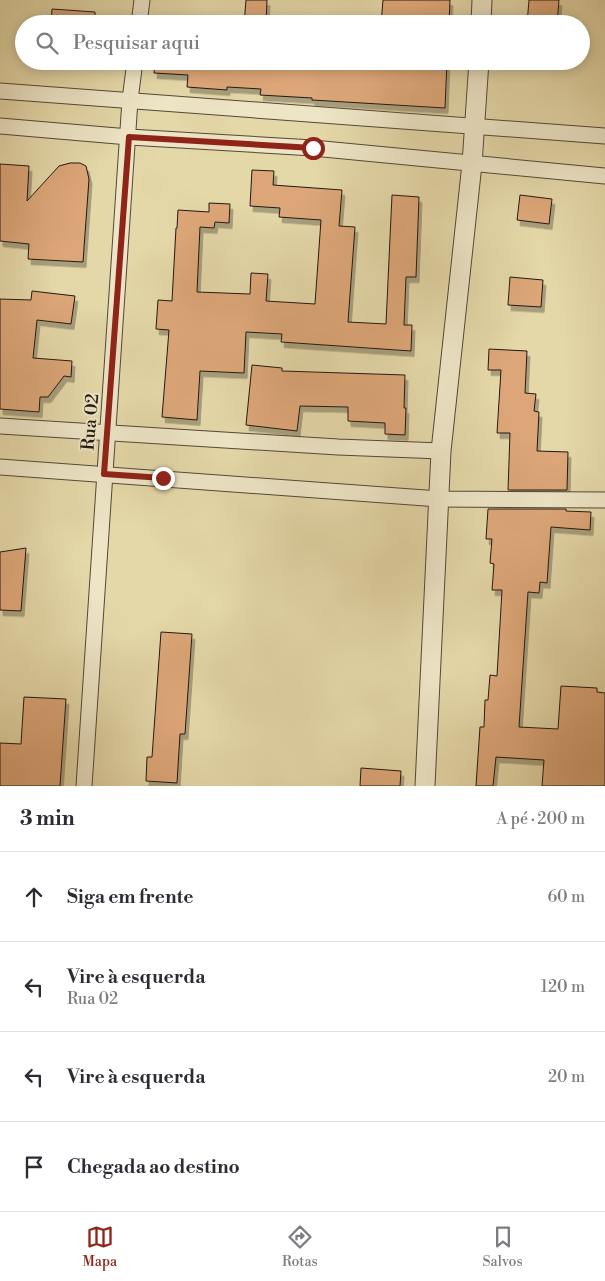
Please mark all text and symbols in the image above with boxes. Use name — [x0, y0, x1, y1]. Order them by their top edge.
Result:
search box — [15, 15, 590, 70]
icon: search — [33, 29, 61, 57]
text: Pesquisar aqui — [73, 31, 200, 55]
route start — [302, 137, 325, 160]
street label: Rua 02 — [77, 392, 104, 452]
route end — [152, 467, 175, 490]
text: 3 min — [20, 806, 75, 832]
text: A pé · 200 m — [497, 809, 585, 829]
icon: ahead — [20, 883, 48, 911]
text: Siga em frente — [67, 885, 194, 909]
text: 60 m — [547, 887, 585, 907]
text: Vire à esquerda — [67, 965, 206, 989]
icon: left — [20, 973, 48, 1001]
text: 120 m — [541, 977, 585, 997]
text: Rua 02 — [67, 989, 118, 1009]
icon: left — [20, 1063, 48, 1091]
text: Vire à esquerda — [67, 1065, 206, 1089]
text: 20 m — [548, 1067, 585, 1087]
icon: arrive — [20, 1153, 48, 1181]
text: Chegada ao destino — [67, 1155, 240, 1179]
tab: Mapa — [82, 1223, 117, 1271]
tab: Rotas — [282, 1223, 318, 1271]
tab: Salvos — [483, 1223, 523, 1271]

